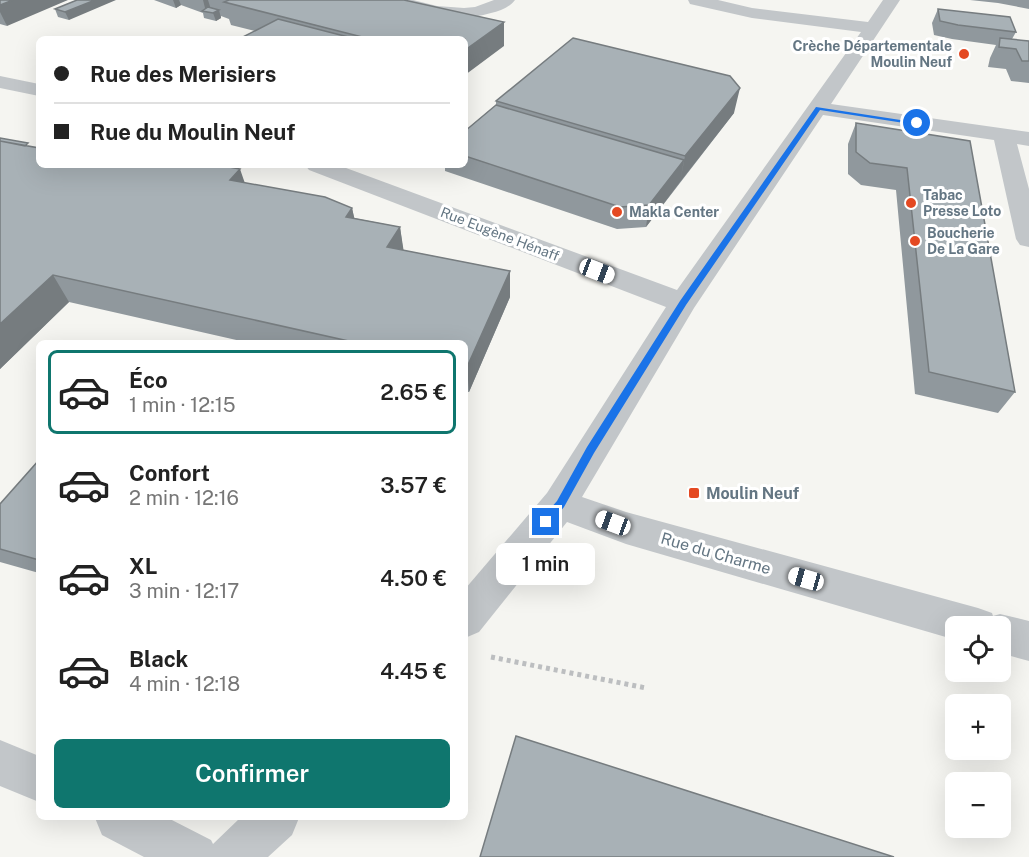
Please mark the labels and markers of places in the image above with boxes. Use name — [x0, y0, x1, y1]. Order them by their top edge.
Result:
place label: Crèche Départementale Moulin Neuf — [792, 38, 952, 70]
marker: Crèche Départementale Moulin Neuf — [957, 47, 971, 61]
place label: Tabac Presse Loto — [923, 187, 1001, 219]
marker: Tabac Presse Loto — [904, 196, 918, 210]
place label: Makla Center — [629, 204, 719, 220]
marker: Makla Center — [610, 205, 624, 219]
place label: Boucherie De La Gare — [927, 225, 1000, 257]
marker: Boucherie De La Gare — [908, 234, 922, 248]
place label: Moulin Neuf — [706, 484, 800, 503]
marker: Moulin Neuf — [687, 486, 701, 500]

